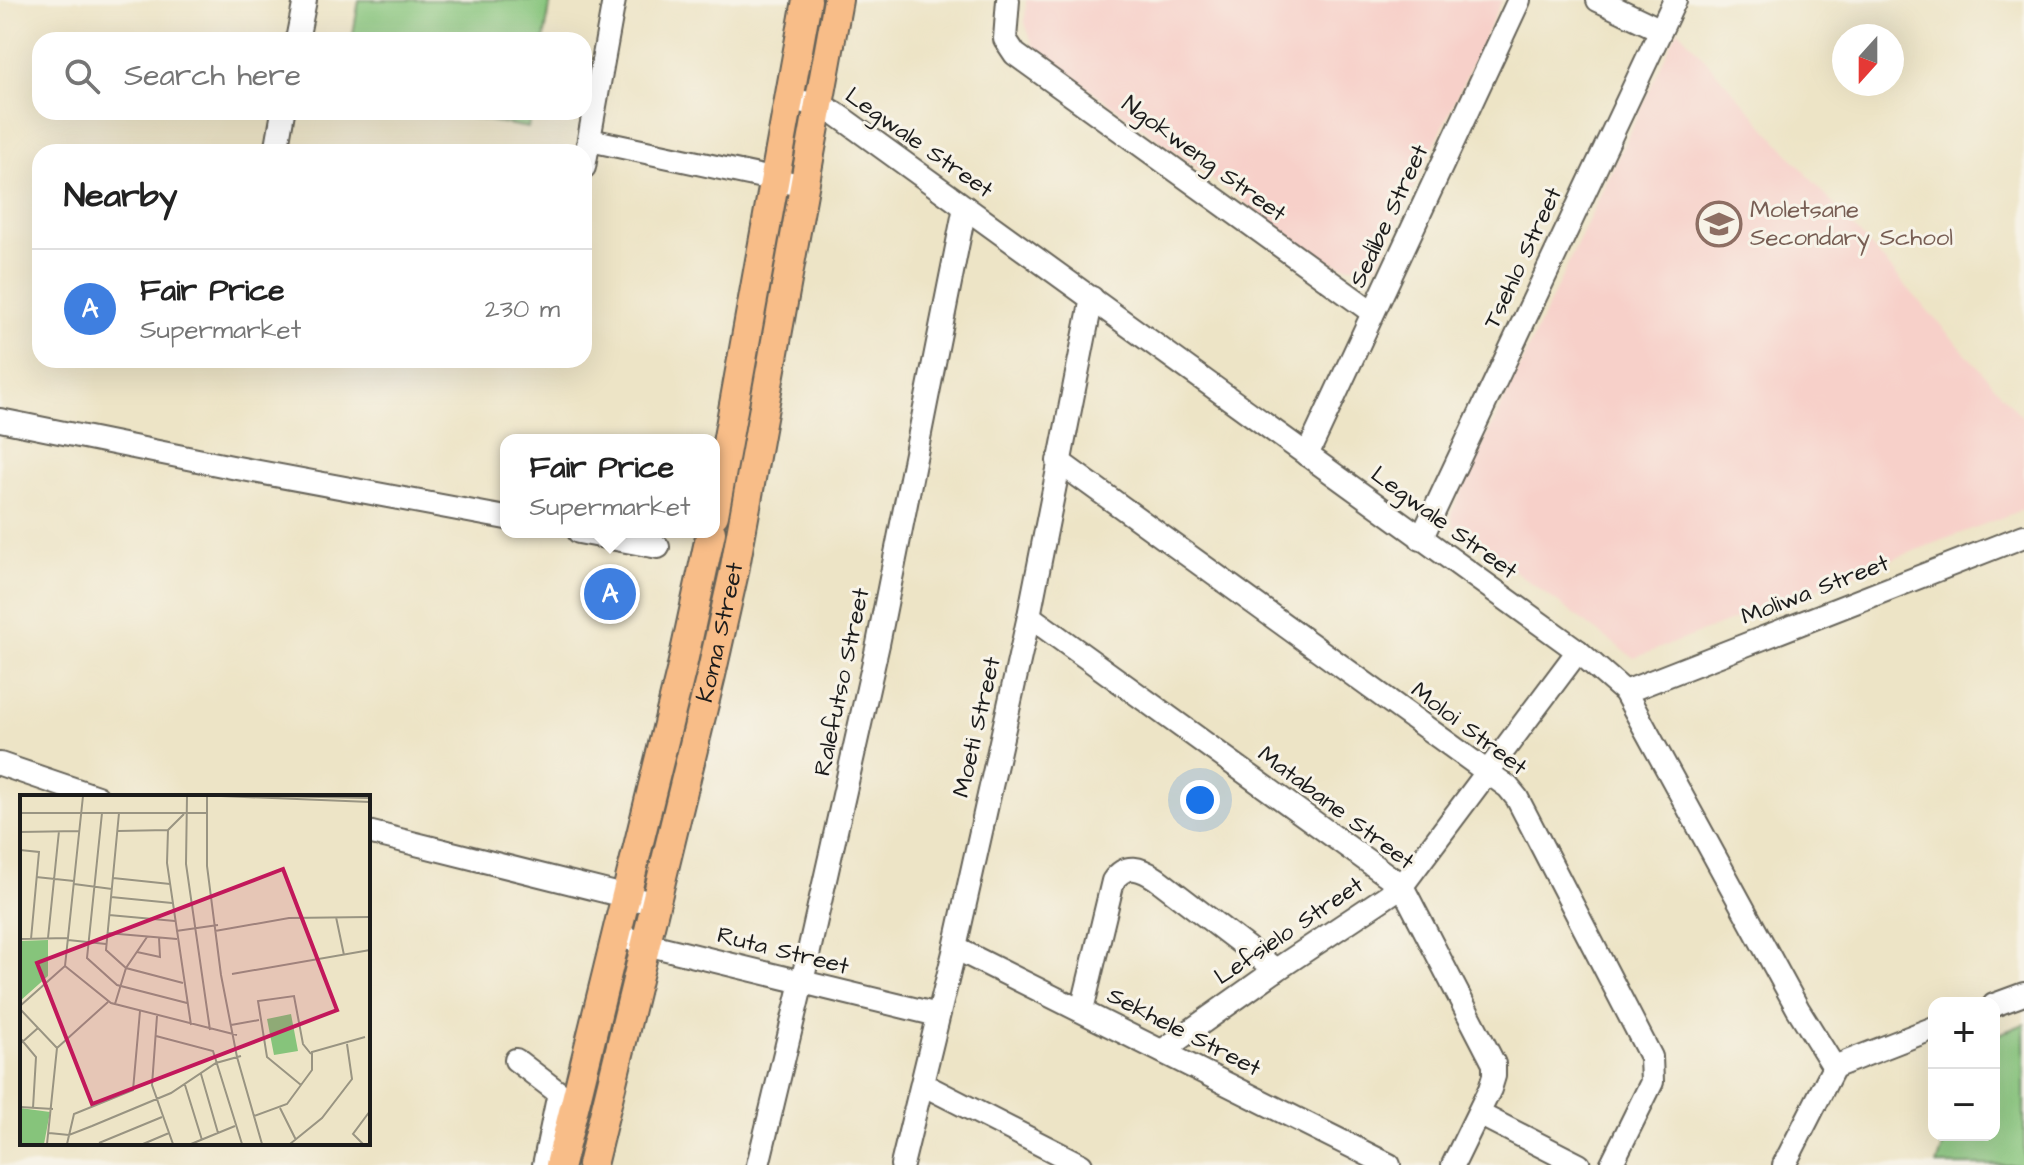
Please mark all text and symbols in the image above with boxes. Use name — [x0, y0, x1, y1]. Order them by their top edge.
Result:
north arrow — [1832, 24, 1904, 96]
search box — [32, 32, 592, 120]
icon: search — [60, 54, 104, 98]
text: Search here — [124, 55, 301, 97]
street label: Legwale Street — [837, 79, 1000, 208]
street label: Ngokweng Street — [1114, 88, 1294, 231]
street label: Sedibe Street — [1341, 139, 1437, 293]
text: Nearby — [64, 172, 178, 220]
street label: Tsehlo Street — [1475, 181, 1571, 334]
place label: Moletsane Secondary School — [1750, 193, 1953, 256]
school or university icon: Moletsane Secondary School — [1695, 200, 1743, 248]
text: Fair Price — [140, 270, 285, 312]
text: A — [82, 291, 98, 327]
text: 230 m — [485, 291, 560, 327]
text: Supermarket — [140, 312, 301, 348]
popup — [500, 434, 720, 538]
text: Fair Price — [529, 447, 674, 489]
street label: Legwale Street — [1363, 458, 1525, 589]
text: Supermarket — [529, 489, 691, 525]
street label: Moliwa Street — [1736, 546, 1894, 634]
street label: Koma Street — [688, 559, 752, 706]
pin: A — [584, 564, 636, 624]
street label: Ralefutso Street — [805, 585, 879, 779]
street label: Moeti Street — [944, 653, 1010, 801]
street label: Moloi Street — [1404, 674, 1535, 784]
street label: Matabane Street — [1251, 738, 1422, 878]
your location — [1180, 780, 1220, 820]
inset map — [20, 795, 370, 1145]
street label: Lefsielo Street — [1208, 868, 1371, 994]
street label: Ruta Street — [713, 918, 853, 984]
street label: Sekhele Street — [1101, 979, 1267, 1086]
map controls — [1928, 997, 2000, 1141]
button: + — [1928, 997, 2000, 1069]
button: − — [1928, 1069, 2000, 1141]

